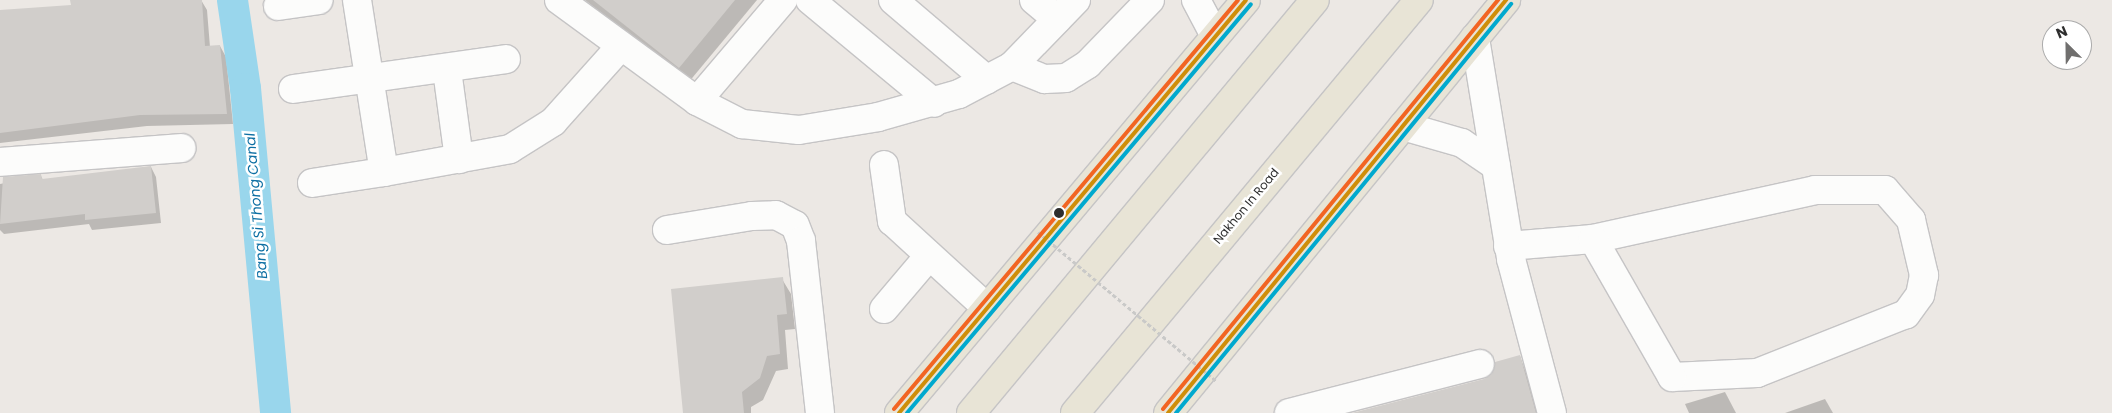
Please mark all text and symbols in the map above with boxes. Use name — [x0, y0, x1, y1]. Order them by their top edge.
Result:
north arrow — [2042, 20, 2092, 70]
text: N — [2053, 21, 2070, 43]
water label: Bang Si Thong Canal — [241, 132, 271, 280]
street label: Nakhon In Road — [1210, 165, 1282, 247]
unlabelled marker — [1054, 208, 1064, 218]

